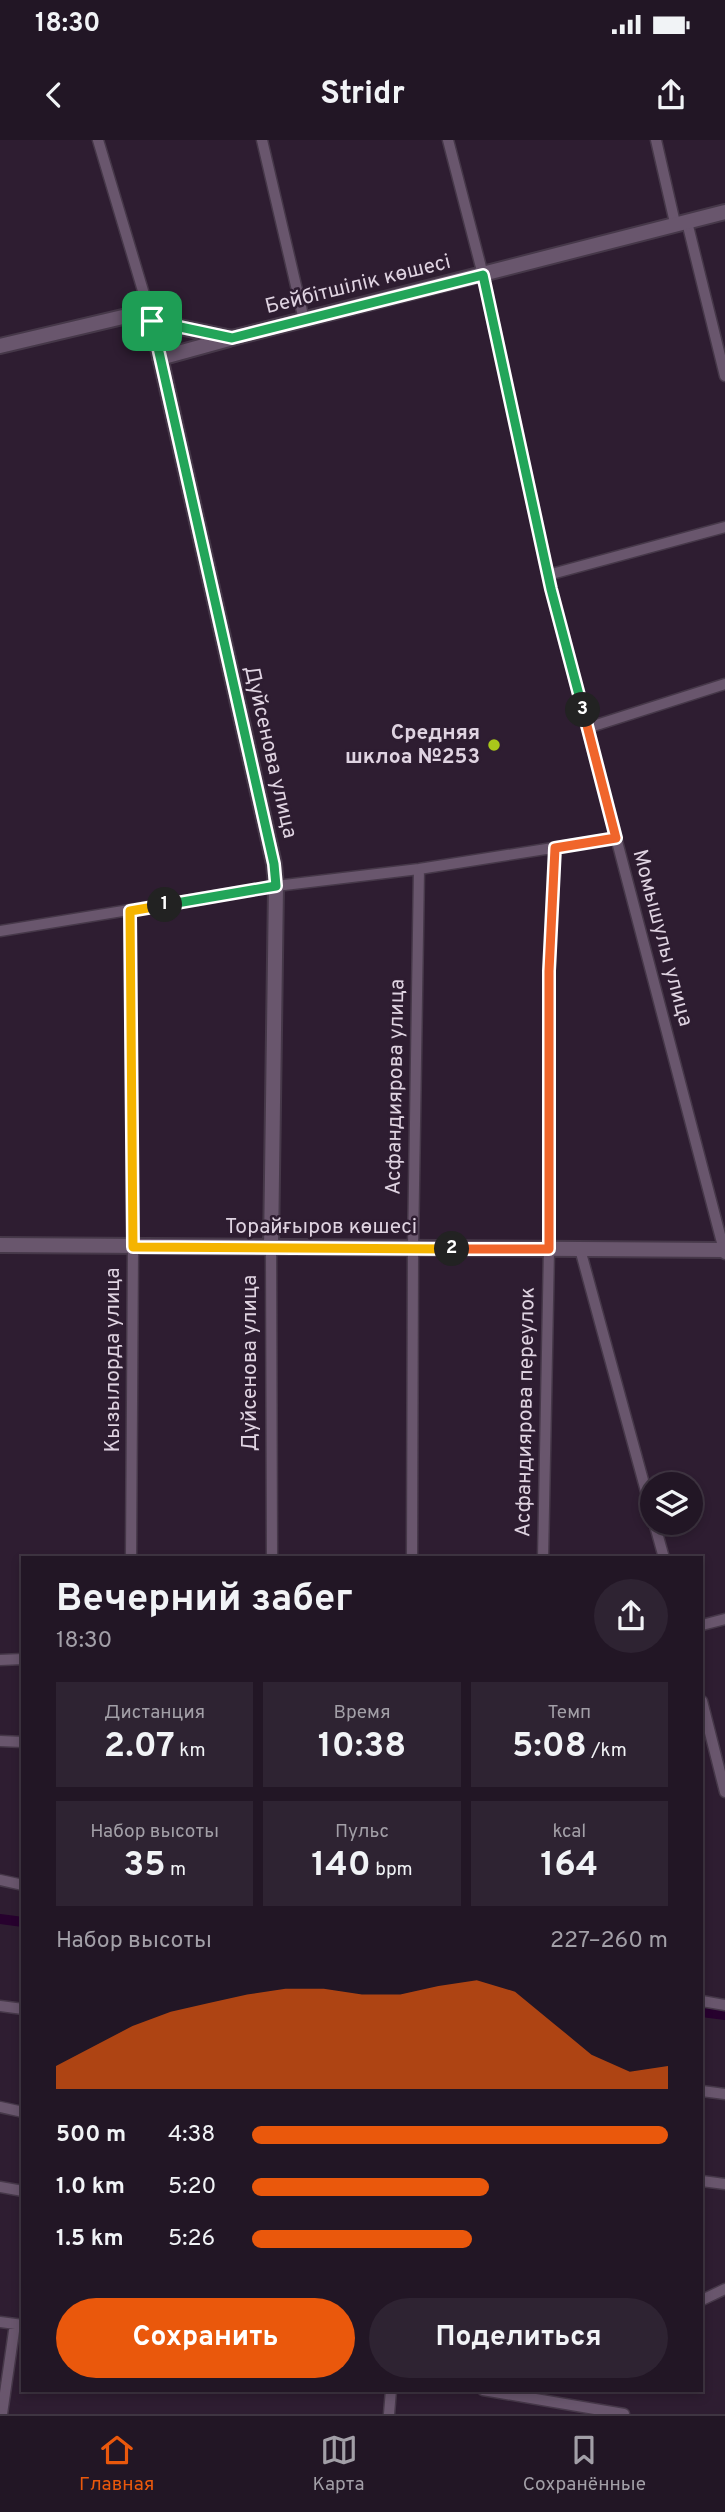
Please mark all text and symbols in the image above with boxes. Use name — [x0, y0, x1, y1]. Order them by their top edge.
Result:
text: 18:30 — [35, 8, 100, 41]
text: Stridr — [320, 75, 405, 115]
icon: back — [35, 76, 73, 114]
icon: share — [652, 76, 690, 114]
street label: Бейбітшілік көшесі — [262, 249, 454, 321]
pin — [122, 291, 182, 351]
icon: arrive — [133, 302, 171, 340]
street label: Дуйсенова улица — [237, 663, 303, 841]
pin: 3 — [566, 692, 600, 728]
text: 3 — [577, 697, 588, 721]
place label: Средняя шклоа №253 — [345, 720, 480, 771]
marker: Средняя шклоа №253 — [486, 737, 502, 753]
street label: Момышулы улица — [625, 847, 699, 1029]
pin: 1 — [148, 888, 182, 922]
text: 1 — [161, 892, 168, 916]
street label: Асфандиярова улица — [381, 979, 411, 1195]
street label: Торайғыров көшесі — [225, 1214, 417, 1241]
pin: 2 — [434, 1232, 470, 1266]
text: 2 — [446, 1236, 457, 1260]
street label: Кызылорда улица — [100, 1267, 127, 1453]
street label: Дуйсенова улица — [237, 1275, 264, 1451]
street label: Асфандиярова переулок — [510, 1287, 542, 1537]
map controls — [640, 1472, 703, 1535]
button: layers — [640, 1472, 703, 1535]
text: Вечерний забег — [56, 1576, 353, 1625]
button: share — [594, 1579, 668, 1653]
text: 18:30 — [56, 1627, 112, 1656]
text: Дистанция — [104, 1701, 205, 1725]
text: Время — [333, 1701, 391, 1725]
text: Темп — [547, 1701, 591, 1725]
text: 2.07 — [104, 1725, 175, 1769]
text: 10:38 — [318, 1725, 406, 1769]
text: 5:08 — [512, 1725, 587, 1769]
text: km — [175, 1739, 206, 1763]
text: /km — [587, 1739, 627, 1763]
text: Набор высоты — [90, 1820, 219, 1844]
text: Пульс — [335, 1820, 389, 1844]
text: kcal — [552, 1820, 586, 1844]
text: 35 — [123, 1844, 166, 1888]
text: 140 — [311, 1844, 371, 1888]
text: 164 — [540, 1844, 598, 1888]
text: m — [166, 1858, 186, 1882]
text: bpm — [371, 1858, 413, 1882]
text: Набор высоты — [56, 1927, 212, 1956]
text: 227–260 m — [550, 1927, 668, 1956]
text: 500 m — [56, 2121, 126, 2150]
text: 4:38 — [168, 2121, 215, 2150]
text: 1.0 km — [56, 2173, 125, 2202]
text: 5:20 — [168, 2173, 216, 2202]
text: 1.5 km — [56, 2225, 124, 2254]
text: 5:26 — [168, 2225, 215, 2254]
button: Сохранить — [56, 2298, 355, 2378]
button: Поделиться — [369, 2298, 668, 2378]
tab: Главная — [79, 2431, 154, 2497]
tab: Карта — [313, 2431, 365, 2497]
tab: Сохранённые — [523, 2431, 646, 2497]

